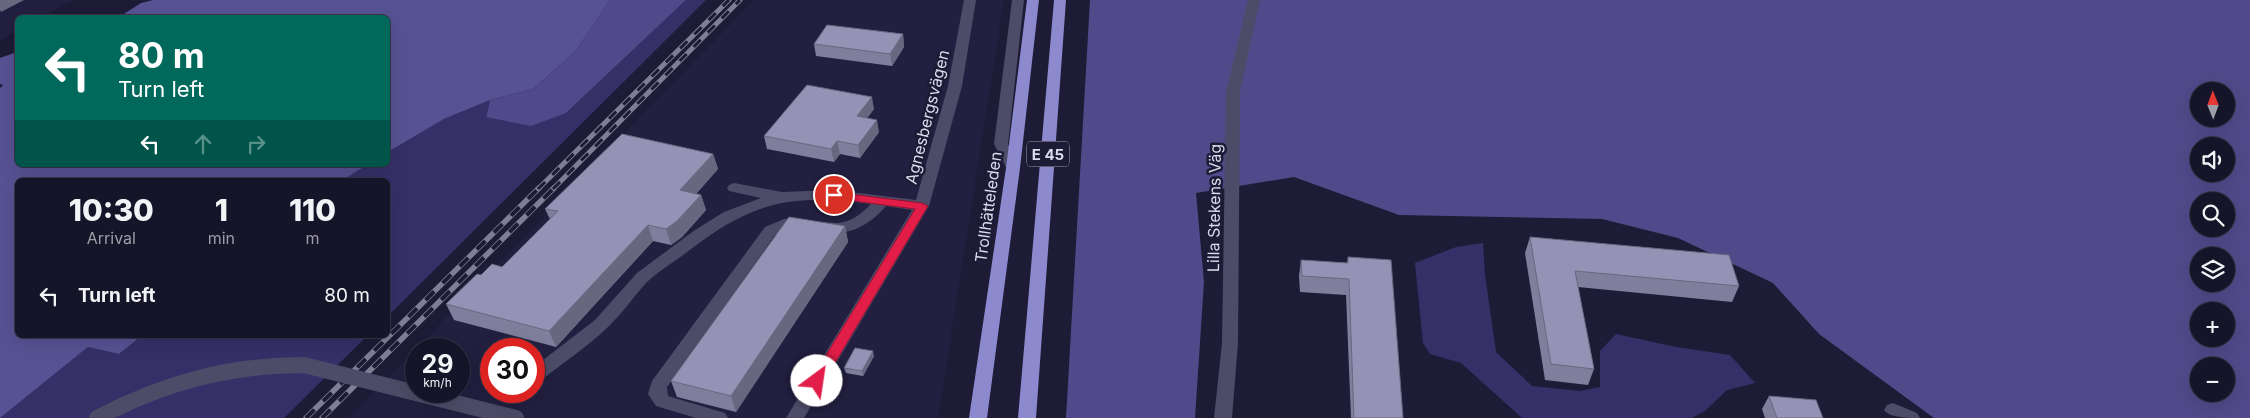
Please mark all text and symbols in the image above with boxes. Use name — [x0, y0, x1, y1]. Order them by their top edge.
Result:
text: 80 m — [118, 34, 205, 76]
icon: left — [35, 35, 100, 100]
street label: Agnesbergsvägen — [901, 48, 953, 186]
text: Turn left — [118, 76, 204, 102]
north arrow — [2190, 82, 2235, 128]
map controls — [2190, 82, 2235, 402]
icon: left — [136, 130, 164, 158]
icon: ahead — [189, 130, 217, 158]
icon: right — [242, 130, 270, 158]
button: sound — [2190, 137, 2235, 182]
road number: E 45 — [1027, 142, 1069, 166]
street label: Lilla Stekens Väg — [1203, 144, 1225, 272]
street label: Trollhätteleden — [970, 150, 1006, 264]
pin — [813, 174, 855, 216]
icon: arrive — [820, 181, 848, 209]
text: 10:30 — [69, 192, 154, 228]
text: 1 — [215, 192, 228, 228]
text: 110 — [289, 192, 336, 228]
button: search — [2190, 192, 2235, 237]
text: Arrival — [87, 228, 136, 248]
text: min — [208, 228, 235, 248]
text: m — [305, 228, 320, 248]
button: layers — [2190, 247, 2235, 292]
icon: left — [35, 282, 63, 310]
text: Turn left — [78, 284, 156, 307]
text: 80 m — [324, 284, 370, 307]
button: + — [2190, 302, 2235, 347]
speed limit sign: 30 — [480, 338, 545, 403]
text: 29 — [422, 349, 453, 379]
position arrow — [790, 354, 842, 406]
button: − — [2190, 357, 2235, 402]
text: km/h — [423, 375, 452, 390]

